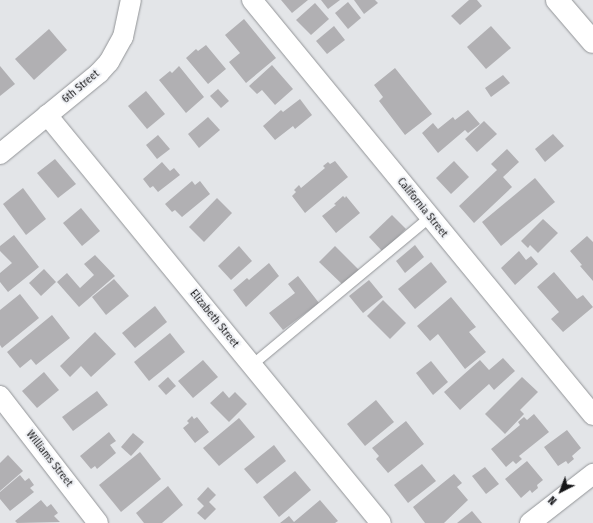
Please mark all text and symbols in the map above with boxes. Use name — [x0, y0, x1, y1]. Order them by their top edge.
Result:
street label: 6th Street — [60, 68, 102, 106]
street label: California Street — [394, 176, 450, 240]
street label: Elizabeth Street — [187, 287, 241, 351]
street label: Williams Street — [23, 428, 75, 490]
north arrow — [541, 471, 581, 511]
text: N — [546, 493, 559, 507]

